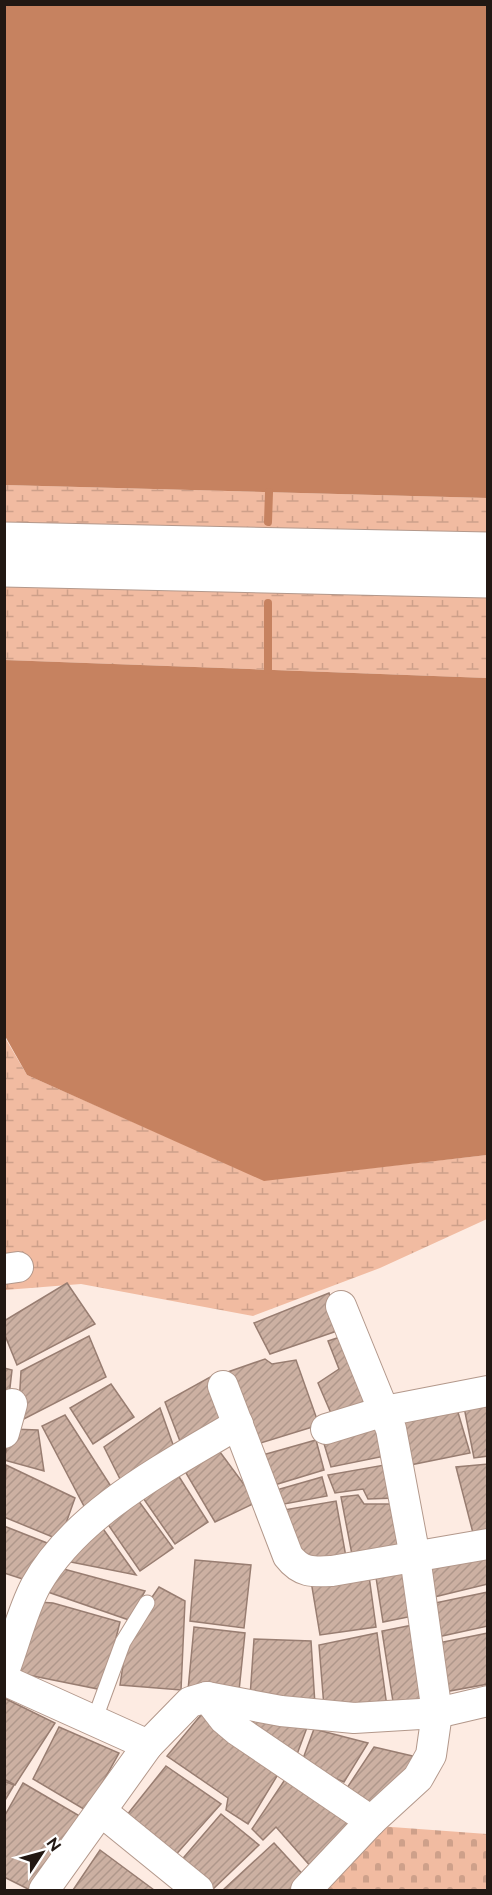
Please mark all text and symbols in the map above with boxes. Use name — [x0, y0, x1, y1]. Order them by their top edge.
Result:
north arrow — [12, 1823, 72, 1883]
text: N — [42, 1834, 65, 1855]

